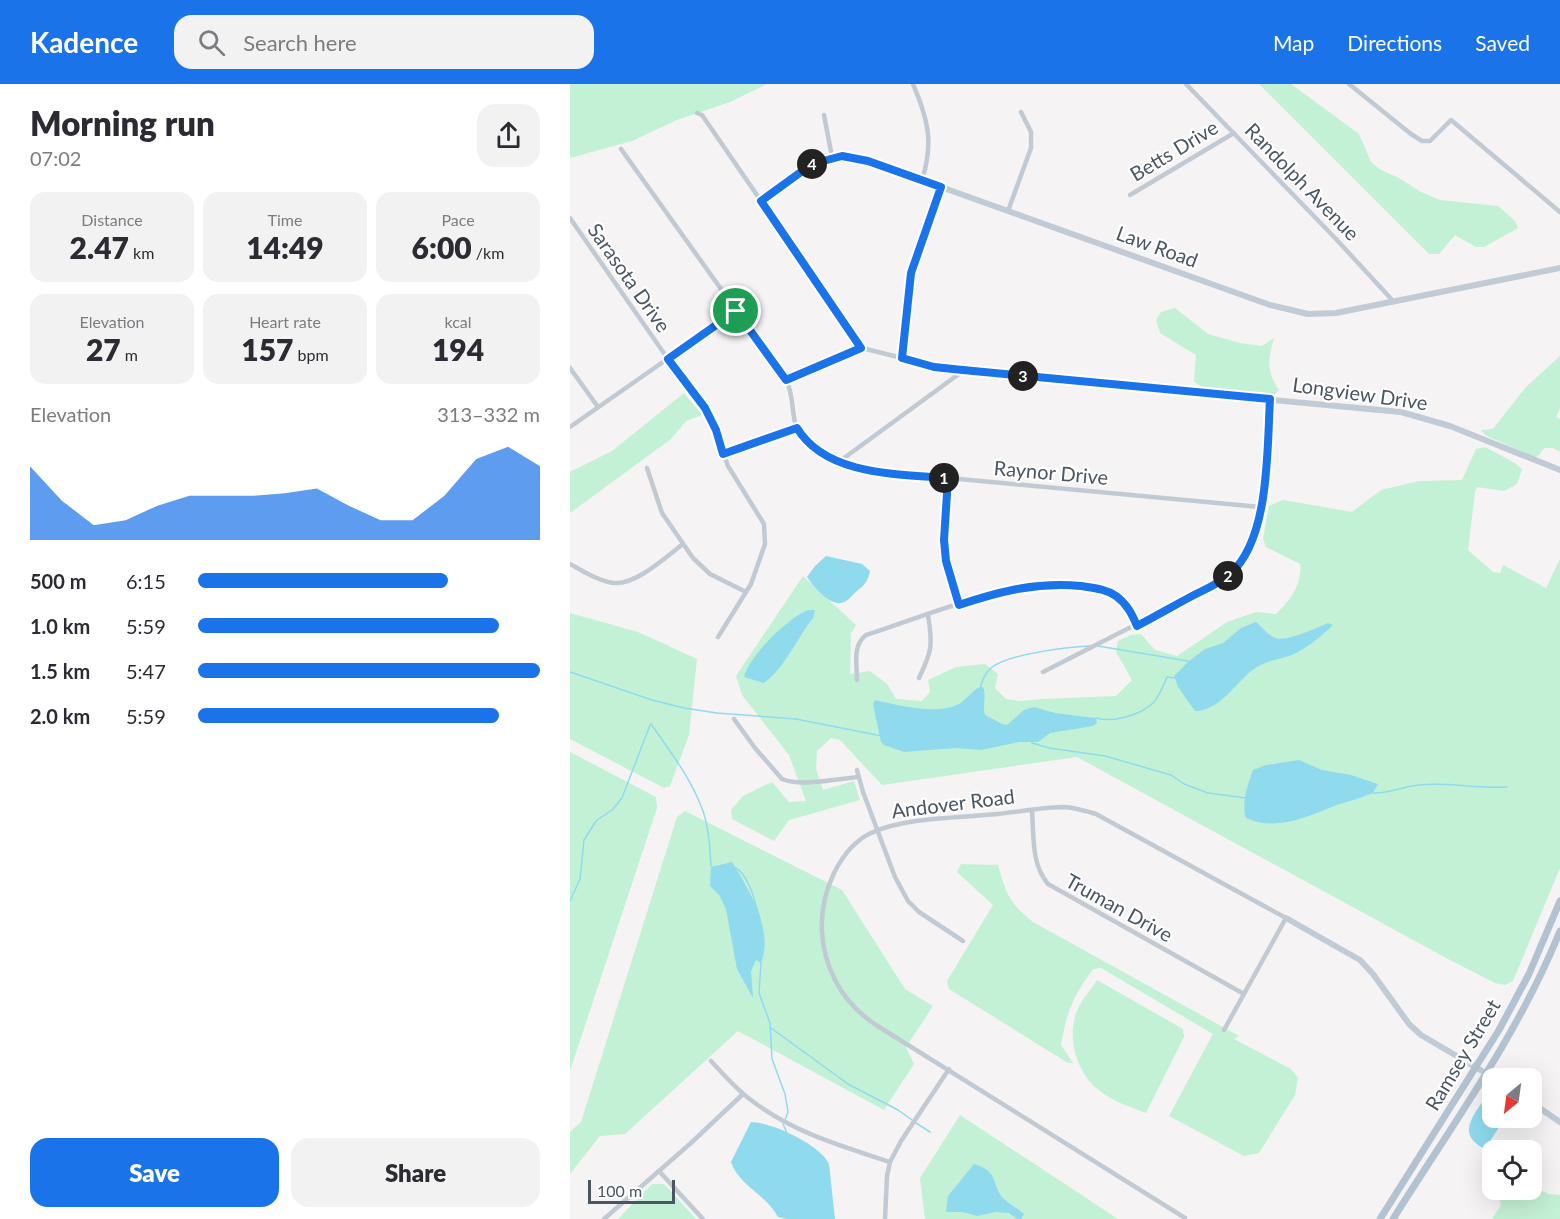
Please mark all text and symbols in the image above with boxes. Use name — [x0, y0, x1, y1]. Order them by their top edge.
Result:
search box — [174, 15, 594, 69]
text: Kadence — [30, 25, 138, 59]
icon: search — [195, 26, 228, 59]
text: Search here — [243, 29, 357, 56]
text: Map — [1273, 30, 1314, 55]
text: Directions — [1347, 30, 1442, 55]
text: Saved — [1475, 30, 1530, 55]
text: Morning run — [30, 103, 215, 143]
button: share — [477, 104, 540, 167]
street label: Betts Drive — [1125, 115, 1222, 186]
street label: Randolph Avenue — [1241, 118, 1365, 245]
text: 07:02 — [30, 146, 81, 170]
pin: 4 — [797, 149, 827, 179]
text: 4 — [807, 154, 817, 173]
text: Distance — [81, 210, 143, 229]
text: Time — [268, 210, 302, 229]
text: Pace — [441, 210, 475, 229]
street label: Sarasota Drive — [583, 218, 676, 337]
street label: Law Road — [1113, 220, 1201, 272]
text: 2.47 — [70, 229, 129, 265]
text: 14:49 — [246, 229, 324, 265]
text: 6:00 — [412, 229, 472, 265]
text: km — [129, 243, 154, 262]
text: /km — [472, 243, 504, 262]
pin — [710, 285, 761, 336]
icon: arrive — [719, 294, 752, 327]
text: Elevation — [80, 312, 145, 331]
text: Heart rate — [249, 312, 321, 331]
text: kcal — [444, 312, 472, 331]
text: 27 — [86, 331, 121, 367]
text: 157 — [241, 331, 294, 367]
text: 194 — [432, 331, 484, 367]
text: m — [121, 345, 138, 364]
text: bpm — [294, 345, 329, 364]
pin: 3 — [1008, 361, 1038, 391]
text: 3 — [1018, 366, 1028, 385]
street label: Longview Drive — [1291, 372, 1429, 414]
text: Elevation — [30, 402, 111, 426]
text: 313–332 m — [437, 402, 540, 426]
street label: Raynor Drive — [993, 455, 1109, 489]
pin: 1 — [929, 463, 959, 493]
text: 1 — [939, 468, 949, 487]
pin: 2 — [1213, 561, 1243, 591]
text: 2 — [1223, 566, 1233, 585]
text: 500 m — [30, 569, 86, 593]
text: 6:15 — [126, 569, 166, 593]
text: 1.0 km — [30, 614, 90, 638]
text: 5:59 — [126, 614, 166, 638]
text: 1.5 km — [30, 659, 90, 683]
text: 5:47 — [126, 659, 166, 683]
text: 2.0 km — [30, 704, 90, 728]
text: 5:59 — [126, 704, 166, 728]
street label: Andover Road — [890, 784, 1016, 822]
street label: Truman Drive — [1062, 868, 1177, 946]
street label: Ramsey Street — [1420, 995, 1505, 1114]
north arrow — [1482, 1068, 1542, 1128]
map controls — [1482, 1068, 1542, 1200]
button: Save — [30, 1138, 279, 1207]
button: Share — [291, 1138, 540, 1207]
button: locate — [1482, 1140, 1542, 1200]
scale bar — [588, 1177, 675, 1204]
text: 100 m — [597, 1181, 642, 1200]

